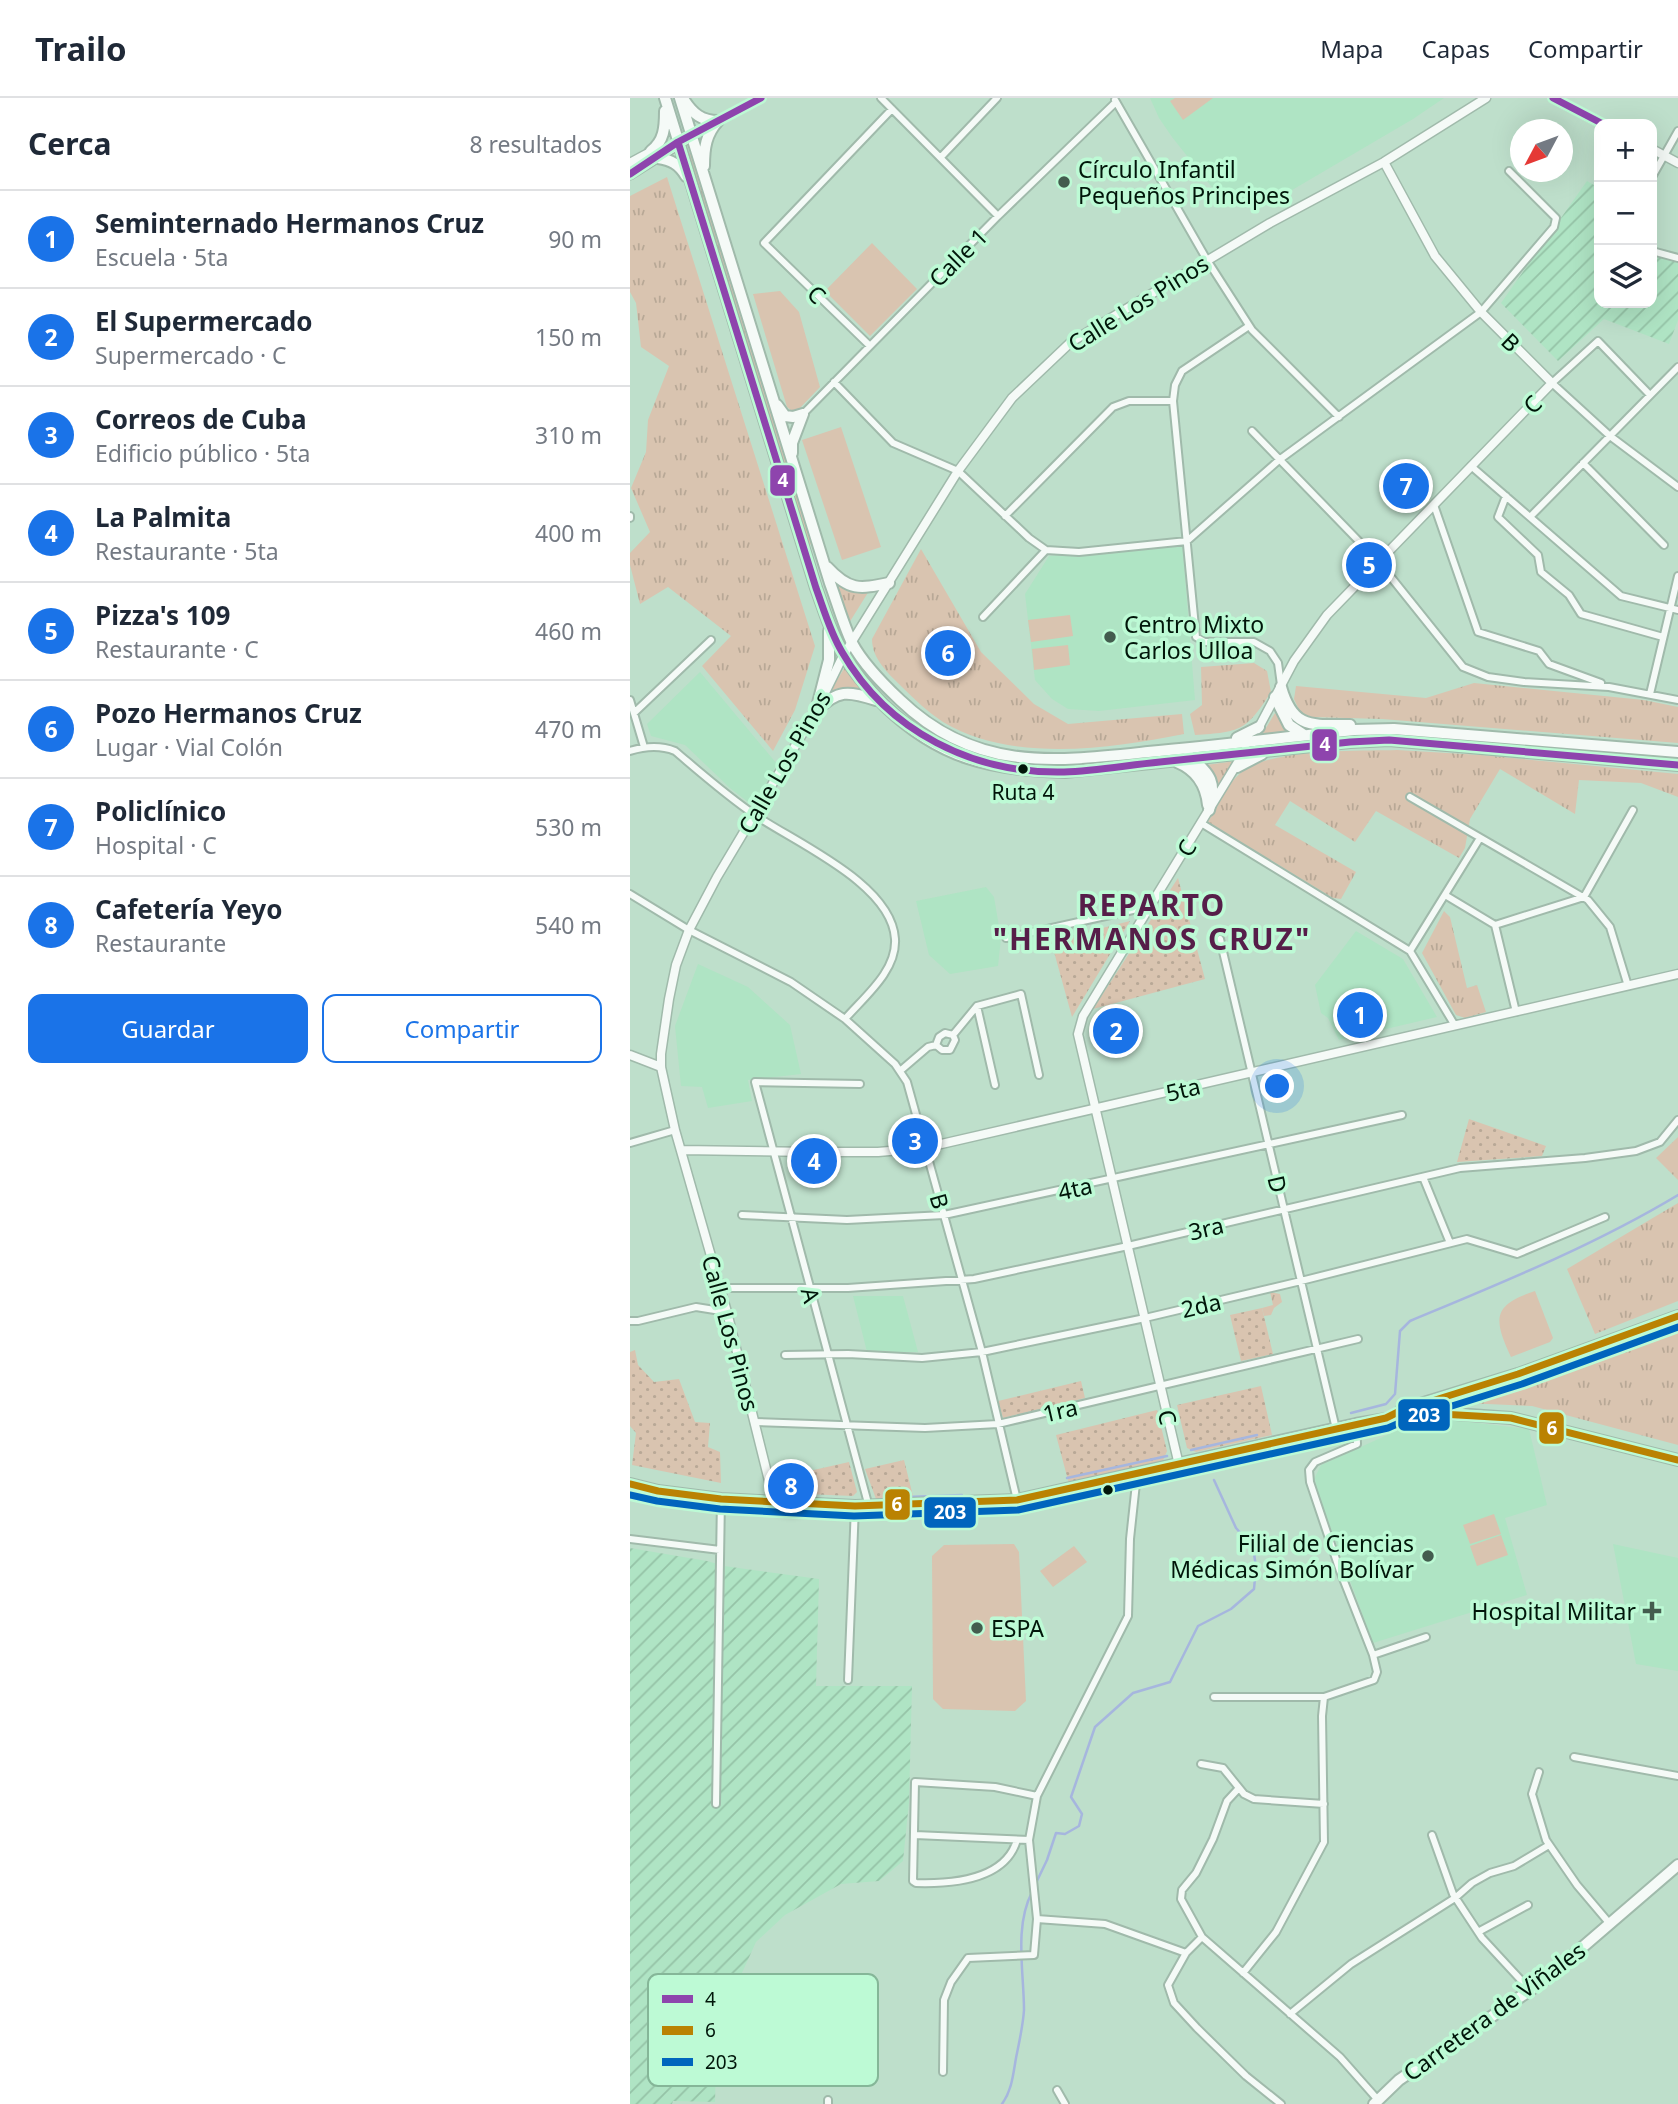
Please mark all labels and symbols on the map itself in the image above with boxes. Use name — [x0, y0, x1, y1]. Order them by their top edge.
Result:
north arrow — [1510, 119, 1573, 182]
place label: Círculo Infantil Pequeños Principes — [1078, 153, 1290, 211]
marker: Círculo Infantil Pequeños Principes — [1056, 174, 1072, 190]
street label: Calle 1 — [921, 220, 995, 294]
street label: Calle Los Pinos — [1062, 247, 1214, 359]
street label: C — [801, 277, 833, 311]
street label: B — [1495, 325, 1527, 359]
street label: C — [1516, 388, 1548, 420]
pin: 7 — [1383, 460, 1429, 512]
line badge: 4 — [769, 464, 796, 497]
text: 4 — [778, 467, 789, 493]
pin: 5 — [1346, 539, 1392, 591]
place label: Centro Mixto Carlos Ulloa — [1124, 608, 1264, 666]
pin: 6 — [925, 627, 971, 679]
marker: Centro Mixto Carlos Ulloa — [1102, 629, 1118, 645]
street label: Calle Los Pinos — [730, 685, 838, 839]
line badge: 4 — [1311, 728, 1338, 762]
text: 4 — [1320, 731, 1331, 757]
marker: Ruta 4 — [1016, 762, 1030, 776]
place label: Ruta 4 — [992, 778, 1054, 806]
street label: C — [1169, 834, 1203, 862]
district label: REPARTO "HERMANOS CRUZ" — [993, 884, 1311, 959]
pin: 1 — [1337, 989, 1383, 1041]
pin: 2 — [1093, 1005, 1139, 1057]
your location — [1260, 1069, 1294, 1103]
street label: 5ta — [1163, 1070, 1203, 1108]
pin: 3 — [892, 1115, 938, 1167]
pin: 4 — [791, 1135, 837, 1187]
street label: 4ta — [1055, 1169, 1095, 1207]
street label: D — [1261, 1172, 1295, 1196]
street label: B — [923, 1189, 957, 1213]
street label: 3ra — [1185, 1208, 1227, 1248]
street label: Calle Los Pinos — [695, 1251, 767, 1415]
street label: A — [794, 1284, 828, 1307]
street label: 2da — [1178, 1285, 1224, 1325]
street label: 1ra — [1039, 1390, 1081, 1430]
line badge: 203 — [1397, 1398, 1451, 1432]
text: 203 — [1408, 1402, 1440, 1428]
street label: C — [1151, 1406, 1185, 1428]
line badge: 6 — [1538, 1411, 1565, 1445]
text: 6 — [1547, 1415, 1558, 1441]
pin: 8 — [768, 1460, 814, 1512]
unlabelled marker — [1101, 1483, 1115, 1497]
line badge: 6 — [884, 1488, 911, 1521]
text: 6 — [892, 1491, 903, 1517]
line badge: 203 — [923, 1496, 977, 1529]
text: 203 — [934, 1499, 966, 1525]
place label: Filial de Ciencias Médicas Simón Bolívar — [1170, 1527, 1414, 1585]
marker: Filial de Ciencias Médicas Simón Bolívar — [1420, 1548, 1436, 1564]
place label: Hospital Militar — [1471, 1595, 1636, 1627]
marker: Hospital Militar — [1642, 1601, 1662, 1621]
place label: ESPA — [991, 1612, 1044, 1644]
marker: ESPA — [969, 1620, 985, 1636]
street label: Carretera de Viñales — [1396, 1934, 1592, 2088]
legend — [648, 1974, 878, 2086]
text: 4 — [705, 1986, 716, 2012]
text: 6 — [705, 2017, 716, 2043]
text: 203 — [705, 2049, 738, 2075]

